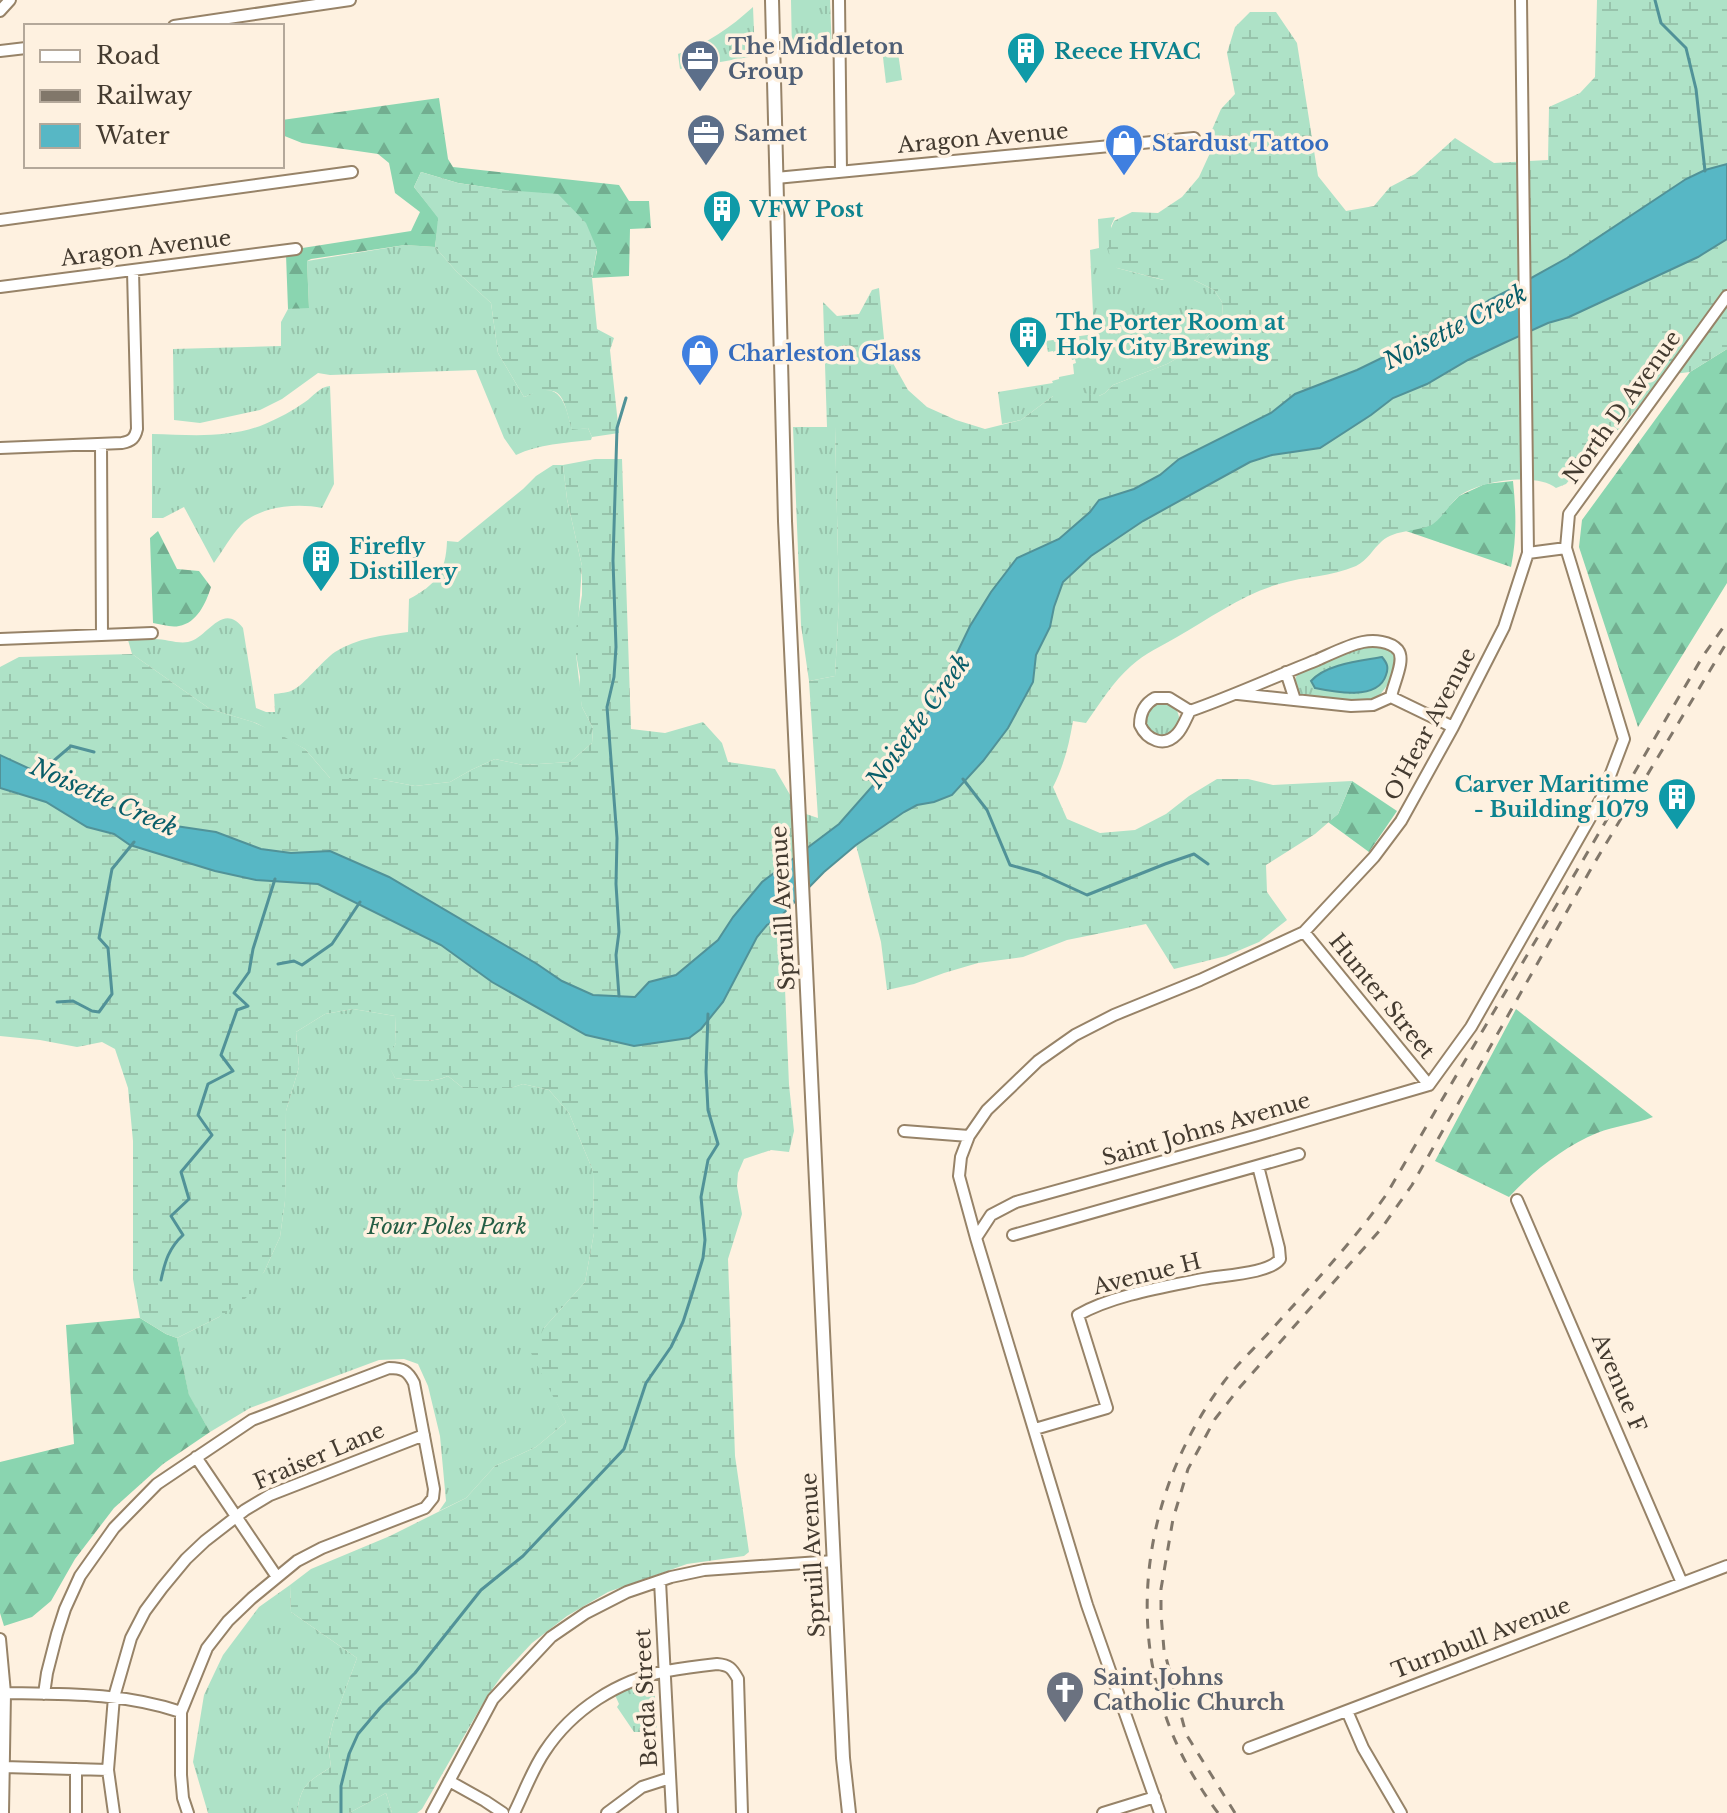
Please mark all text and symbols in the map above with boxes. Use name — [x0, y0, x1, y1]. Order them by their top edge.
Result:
legend — [24, 24, 284, 168]
building icon: Reece HVAC — [1005, 30, 1047, 85]
place label: The Middleton Group — [728, 33, 904, 85]
office icon: The Middleton Group — [679, 38, 721, 93]
place label: Reece HVAC — [1054, 38, 1201, 65]
text: Road — [96, 41, 160, 70]
text: Railway — [96, 81, 193, 110]
office icon: Samet — [685, 112, 727, 167]
street label: Aragon Avenue — [895, 117, 1070, 159]
place label: Samet — [734, 120, 807, 147]
text: Water — [95, 121, 170, 150]
shop icon: Stardust Tattoo — [1103, 122, 1145, 177]
place label: Stardust Tattoo — [1152, 130, 1329, 157]
building icon: VFW Post — [701, 188, 743, 243]
place label: VFW Post — [749, 196, 864, 223]
street label: Aragon Avenue — [58, 224, 233, 272]
water label: Noisette Creek — [1377, 278, 1532, 376]
place label: The Porter Room at Holy City Brewing — [1056, 309, 1286, 361]
building icon: The Porter Room at Holy City Brewing — [1007, 314, 1049, 369]
street label: North D Avenue — [1557, 325, 1687, 489]
shop icon: Charleston Glass — [679, 332, 721, 387]
place label: Charleston Glass — [728, 340, 921, 367]
place label: Firefly Distillery — [349, 533, 458, 585]
building icon: Firefly Distillery — [300, 538, 342, 593]
street label: O'Hear Avenue — [1378, 643, 1482, 805]
water label: Noisette Creek — [859, 649, 976, 794]
water label: Noisette Creek — [25, 751, 182, 842]
place label: Carver Maritime - Building 1079 — [1454, 771, 1649, 823]
building icon: Carver Maritime - Building 1079 — [1656, 776, 1698, 831]
street label: Spruill Avenue — [765, 825, 801, 991]
street label: Hunter Street — [1323, 928, 1441, 1065]
street label: Saint Johns Avenue — [1099, 1086, 1313, 1172]
park label: Four Poles Park — [366, 1213, 527, 1240]
street label: Avenue H — [1089, 1248, 1204, 1301]
street label: Avenue F — [1586, 1329, 1652, 1437]
street label: Fraiser Lane — [250, 1416, 388, 1496]
street label: Spruill Avenue — [795, 1472, 831, 1638]
street label: Turnbull Avenue — [1388, 1591, 1574, 1685]
street label: Berda Street — [629, 1627, 663, 1768]
place label: Saint Johns Catholic Church — [1093, 1664, 1285, 1716]
church icon: Saint Johns Catholic Church — [1044, 1669, 1086, 1724]

